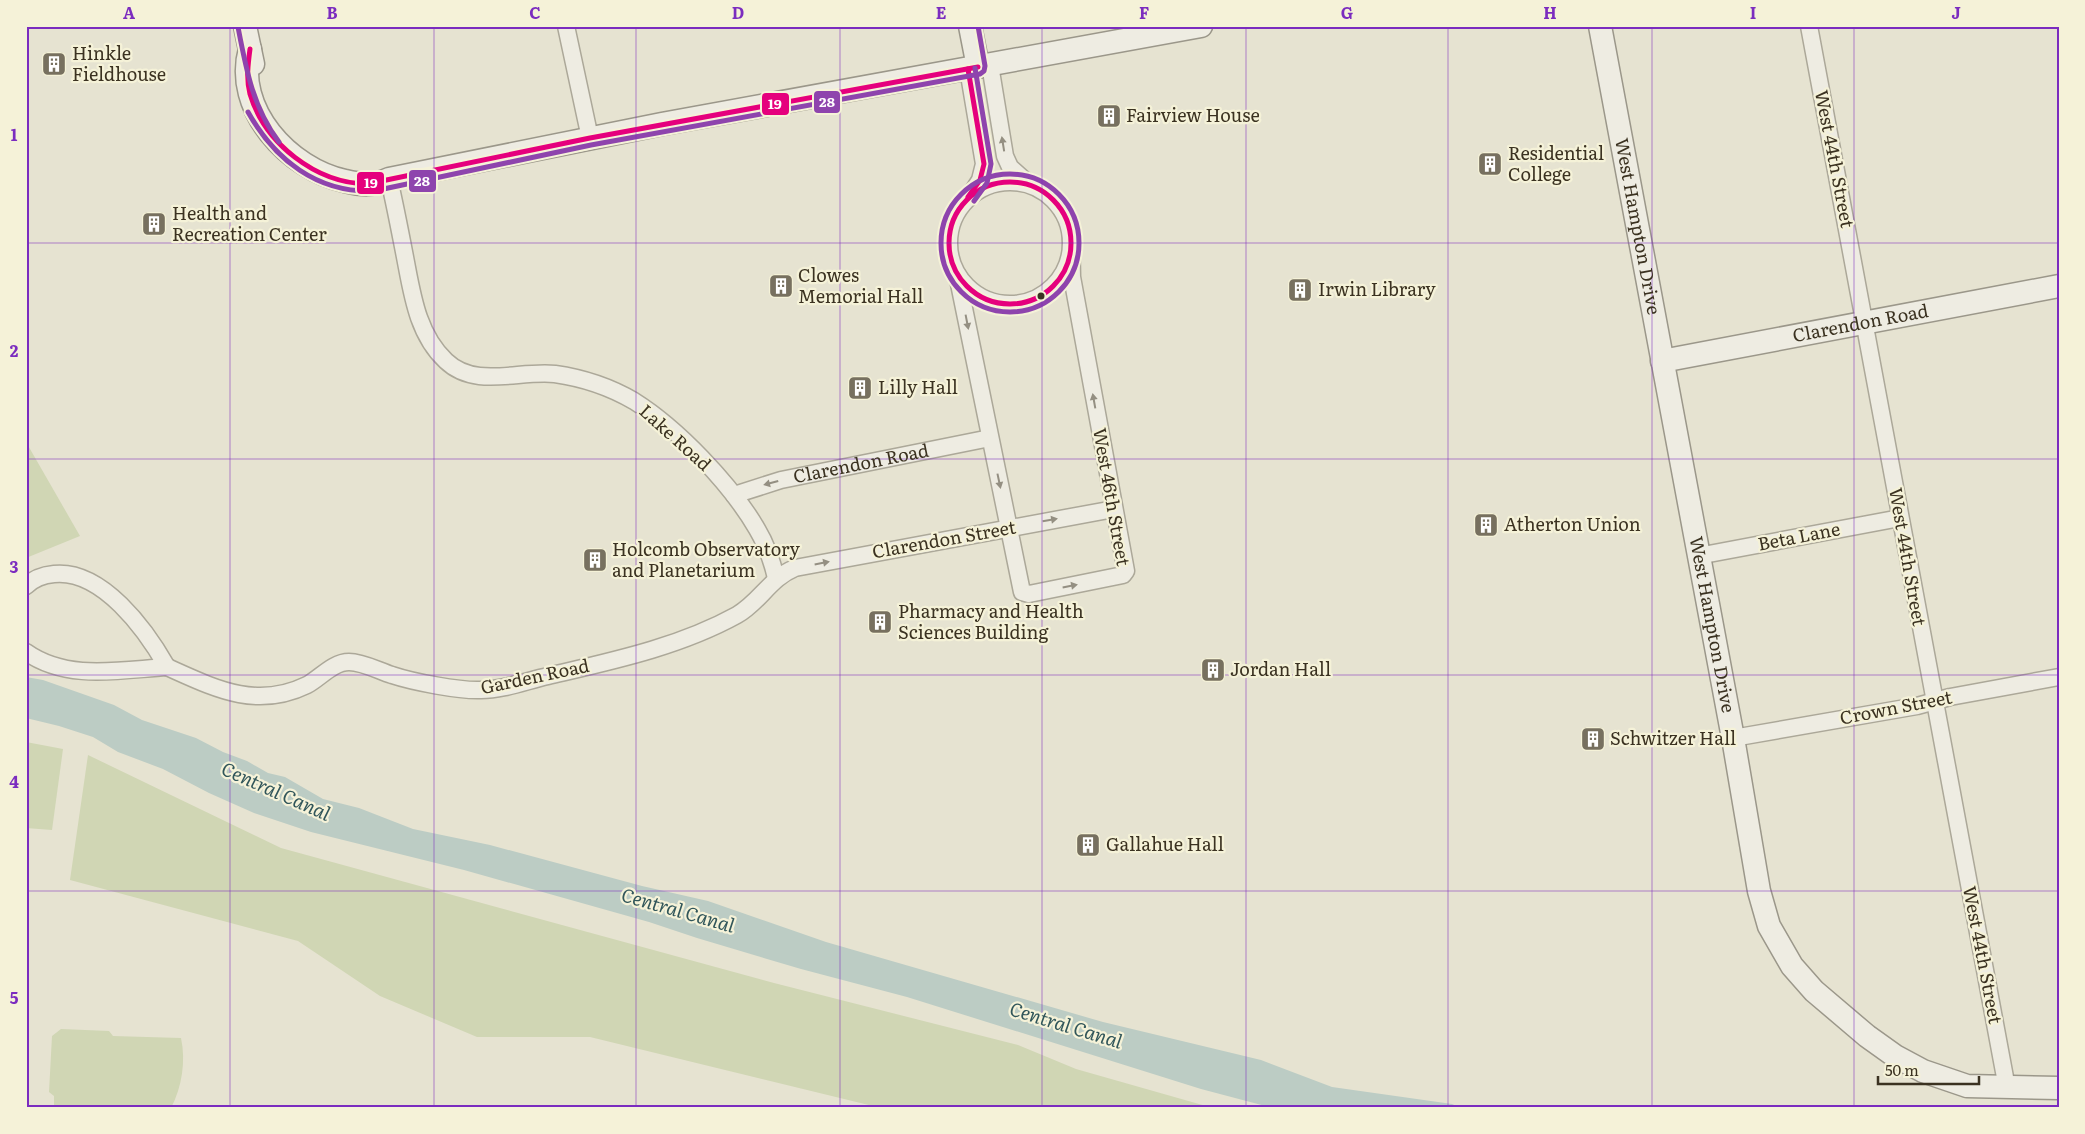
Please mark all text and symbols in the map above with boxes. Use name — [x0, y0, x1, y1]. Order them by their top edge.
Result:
text: A — [123, 0, 135, 24]
text: B — [326, 0, 338, 24]
text: C — [529, 0, 541, 24]
text: D — [732, 0, 744, 24]
text: E — [936, 0, 947, 24]
text: F — [1139, 0, 1149, 24]
text: G — [1341, 0, 1353, 24]
text: H — [1543, 0, 1557, 24]
text: I — [1750, 0, 1756, 24]
text: J — [1951, 0, 1961, 24]
place label: Hinkle Fieldhouse — [72, 39, 166, 87]
building icon: Hinkle Fieldhouse — [41, 51, 67, 77]
street label: West 44th Street — [1809, 87, 1862, 231]
line badge: 28 — [813, 90, 841, 114]
text: 28 — [819, 91, 835, 111]
line badge: 19 — [761, 92, 790, 116]
text: 19 — [768, 93, 782, 113]
place label: Fairview House — [1126, 101, 1260, 128]
building icon: Fairview House — [1096, 103, 1122, 129]
text: 1 — [11, 122, 18, 146]
one-way arrow — [999, 136, 1007, 152]
street label: West Hampton Drive — [1609, 136, 1669, 317]
place label: Residential College — [1508, 139, 1604, 187]
building icon: Residential College — [1477, 151, 1503, 177]
line badge: 28 — [408, 169, 437, 193]
text: 28 — [414, 170, 430, 190]
line badge: 19 — [356, 171, 385, 195]
text: 19 — [364, 172, 378, 192]
place label: Health and Recreation Center — [172, 199, 327, 247]
building icon: Health and Recreation Center — [141, 211, 167, 237]
place label: Clowes Memorial Hall — [798, 261, 923, 309]
building icon: Clowes Memorial Hall — [768, 273, 794, 299]
place label: Irwin Library — [1318, 275, 1436, 302]
building icon: Irwin Library — [1287, 277, 1313, 303]
unlabelled marker — [1036, 291, 1046, 301]
street label: Clarendon Road — [1790, 296, 1930, 348]
one-way arrow — [963, 314, 971, 330]
text: 2 — [10, 338, 19, 362]
place label: Lilly Hall — [878, 373, 958, 400]
building icon: Lilly Hall — [847, 375, 873, 401]
one-way arrow — [1090, 393, 1098, 409]
street label: Lake Road — [634, 397, 718, 477]
street label: West 46th Street — [1087, 426, 1138, 569]
street label: Clarendon Road — [791, 436, 931, 489]
one-way arrow — [995, 474, 1003, 489]
one-way arrow — [763, 479, 778, 487]
street label: West 44th Street — [1883, 485, 1934, 629]
place label: Atherton Union — [1504, 510, 1641, 537]
street label: Clarendon Street — [870, 512, 1018, 564]
building icon: Atherton Union — [1473, 512, 1499, 538]
street label: Beta Lane — [1755, 514, 1842, 557]
one-way arrow — [1043, 516, 1059, 524]
street label: West Hampton Drive — [1684, 534, 1743, 715]
place label: Holcomb Observatory and Planetarium — [612, 535, 801, 583]
building icon: Holcomb Observatory and Planetarium — [582, 547, 608, 573]
text: 3 — [10, 554, 19, 578]
one-way arrow — [814, 558, 830, 566]
one-way arrow — [1062, 582, 1077, 590]
place label: Pharmacy and Health Sciences Building — [898, 597, 1084, 645]
building icon: Pharmacy and Health Sciences Building — [867, 609, 893, 635]
street label: Garden Road — [478, 651, 592, 700]
place label: Jordan Hall — [1230, 655, 1331, 682]
building icon: Jordan Hall — [1200, 657, 1226, 683]
street label: Crown Street — [1837, 682, 1955, 731]
place label: Schwitzer Hall — [1610, 724, 1736, 751]
building icon: Schwitzer Hall — [1580, 726, 1606, 752]
water label: Central Canal — [217, 754, 336, 827]
text: 4 — [9, 769, 19, 793]
place label: Gallahue Hall — [1106, 830, 1224, 857]
building icon: Gallahue Hall — [1075, 832, 1101, 858]
water label: Central Canal — [618, 880, 739, 939]
street label: West 44th Street — [1957, 883, 2010, 1027]
text: 5 — [10, 985, 19, 1009]
water label: Central Canal — [1006, 994, 1127, 1055]
scale bar — [1878, 1054, 1979, 1086]
text: 50 m — [1885, 1058, 1919, 1081]

